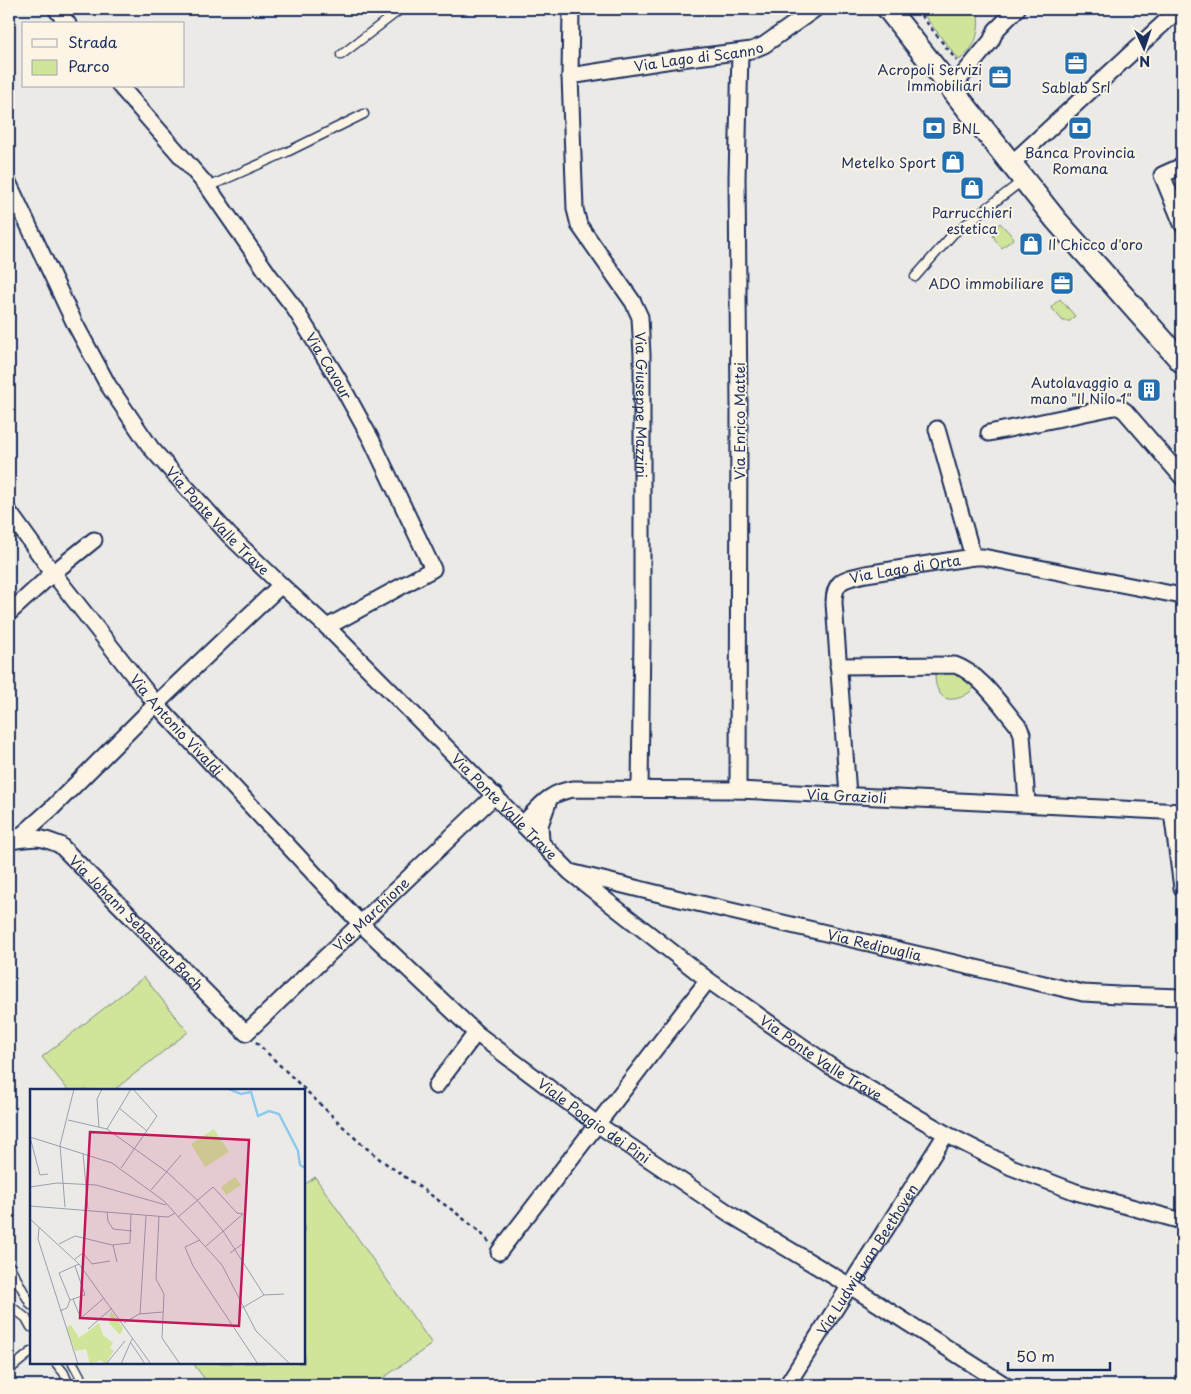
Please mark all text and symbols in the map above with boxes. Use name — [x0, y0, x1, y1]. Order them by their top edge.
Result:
legend — [22, 22, 185, 88]
north arrow — [1118, 22, 1168, 72]
text: Strada — [68, 30, 118, 53]
street label: Via Lago di Scanno — [632, 36, 767, 76]
office icon: Sablab Srl — [1063, 50, 1089, 76]
text: N — [1139, 51, 1151, 72]
text: Parco — [68, 54, 110, 77]
place label: Acropoli Servizi Immobiliari — [878, 59, 982, 96]
office icon: Acropoli Servizi Immobiliari — [987, 64, 1013, 90]
place label: Sablab Srl — [1041, 77, 1111, 98]
bank icon: BNL — [921, 115, 947, 141]
bank icon: Banca Provincia Romana — [1067, 115, 1093, 141]
place label: BNL — [952, 118, 980, 139]
place label: Banca Provincia Romana — [1025, 142, 1136, 179]
shop icon: Metelko Sport — [940, 149, 966, 175]
place label: Metelko Sport — [841, 152, 936, 173]
shop icon: Parrucchieri estetica — [959, 175, 985, 201]
place label: Parrucchieri estetica — [932, 202, 1012, 239]
shop icon: Il Chicco d'oro — [1018, 231, 1044, 257]
place label: Il Chicco d'oro — [1048, 234, 1143, 255]
office icon: ADO immobiliare — [1049, 270, 1075, 296]
place label: ADO immobiliare — [928, 273, 1044, 294]
street label: Via Cavour — [301, 328, 358, 403]
street label: Via Giuseppe Mazzini — [630, 331, 653, 478]
street label: Via Enrico Mattei — [729, 362, 750, 480]
place label: Autolavaggio a mano "Il Nilo 1" — [1030, 372, 1132, 409]
building icon: Autolavaggio a mano "Il Nilo 1" — [1136, 377, 1162, 403]
street label: Via Ponte Valle Trave — [161, 461, 275, 579]
street label: Via Lago di Orta — [847, 549, 962, 588]
street label: Via Antonio Vivaldi — [125, 669, 228, 780]
street label: Via Ponte Valle Trave — [447, 748, 562, 864]
street label: Via Grazioli — [806, 783, 887, 808]
street label: Via Johann Sebastian Bach — [65, 850, 208, 995]
street label: Via Marchione — [328, 872, 414, 956]
street label: Via Redipuglia — [825, 923, 924, 966]
street label: Via Ponte Valle Trave — [756, 1009, 886, 1105]
street label: Viale Poggio dei Pini — [533, 1073, 655, 1168]
inset map — [30, 1089, 305, 1364]
street label: Via Ludwig van Beethoven — [811, 1180, 922, 1339]
scale bar — [1008, 1339, 1111, 1371]
text: 50 m — [1016, 1344, 1055, 1367]

